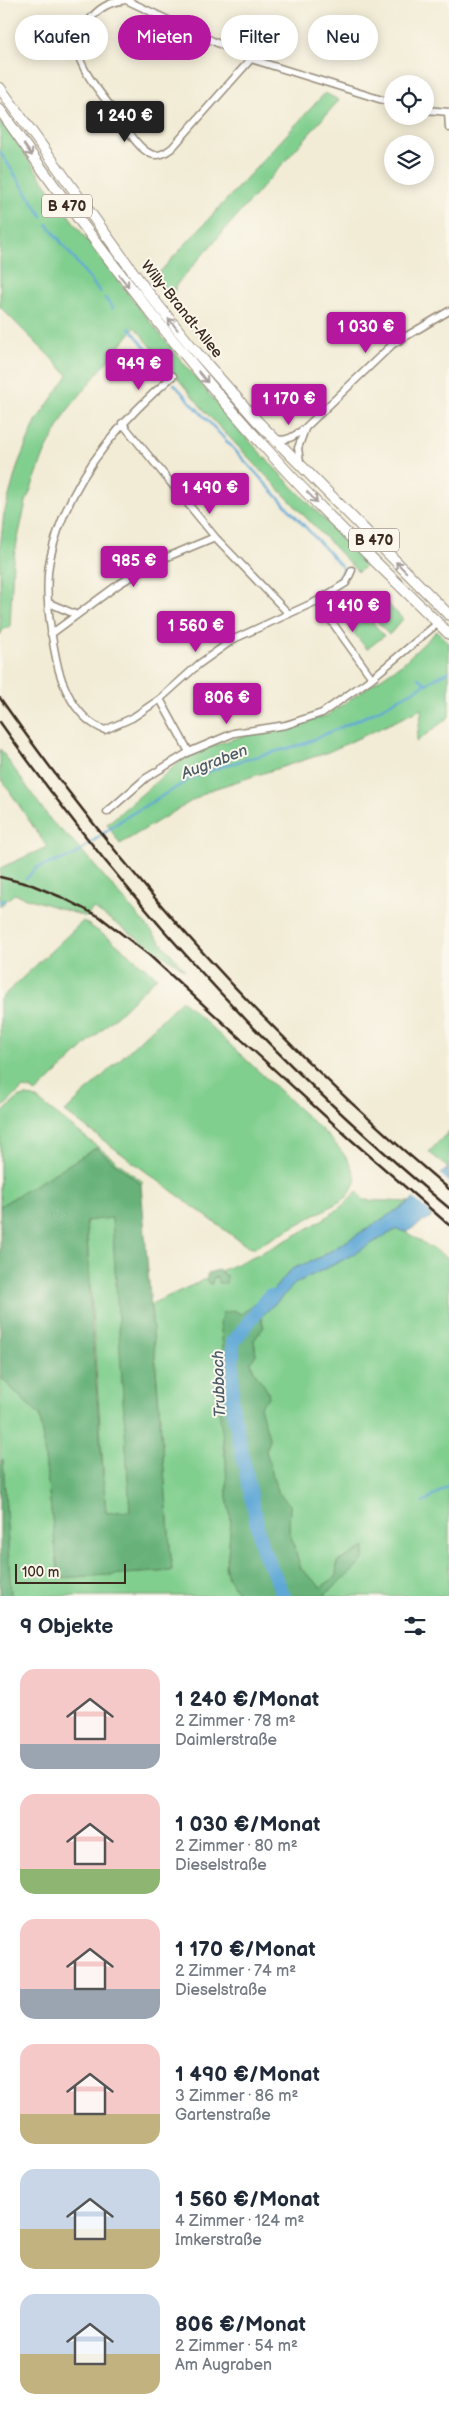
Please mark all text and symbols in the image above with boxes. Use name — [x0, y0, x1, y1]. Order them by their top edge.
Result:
chip: Kaufen — [15, 15, 108, 60]
chip: Mieten — [118, 15, 211, 60]
chip: Filter — [221, 15, 298, 60]
chip: Neu — [308, 15, 378, 60]
map controls — [384, 75, 434, 185]
button: locate — [384, 75, 434, 125]
pin: 1 240 € — [79, 100, 171, 143]
text: 1 240 € — [97, 107, 153, 126]
button: layers — [384, 135, 434, 185]
one-way arrow — [23, 143, 33, 157]
road number: B 470 — [42, 195, 92, 218]
street label: Willy-Brandt-Allee — [137, 257, 227, 362]
one-way arrow — [119, 274, 130, 287]
pin: 1 030 € — [320, 312, 412, 354]
one-way arrow — [168, 317, 179, 330]
text: 1 030 € — [338, 318, 394, 337]
pin: 949 € — [104, 348, 174, 391]
text: 949 € — [117, 355, 161, 374]
one-way arrow — [198, 370, 209, 383]
pin: 1 170 € — [243, 384, 335, 426]
text: 1 170 € — [263, 390, 315, 409]
pin: 1 490 € — [164, 472, 256, 515]
text: 1 490 € — [182, 479, 238, 498]
one-way arrow — [306, 491, 318, 503]
road number: B 470 — [349, 528, 399, 552]
pin: 985 € — [99, 546, 169, 588]
text: 985 € — [112, 552, 156, 571]
one-way arrow — [395, 561, 407, 573]
pin: 1 410 € — [307, 590, 399, 633]
text: 1 410 € — [326, 597, 380, 616]
pin: 1 560 € — [150, 610, 242, 653]
text: 1 560 € — [168, 617, 224, 636]
pin: 806 € — [192, 682, 262, 725]
text: 806 € — [204, 689, 250, 708]
water label: Augraben — [178, 741, 250, 784]
water label: Trubbach — [209, 1350, 230, 1418]
scale bar — [15, 1561, 126, 1584]
text: 100 m — [22, 1564, 59, 1581]
icon: filters — [401, 1612, 429, 1640]
text: 9 Objekte — [20, 1614, 113, 1639]
text: 1 240 €/Monat — [175, 1687, 319, 1712]
icon: home — [60, 1689, 120, 1749]
text: 2 Zimmer · 78 m² — [175, 1712, 296, 1731]
text: Daimlerstraße — [175, 1731, 277, 1750]
text: 1 030 €/Monat — [175, 1812, 320, 1837]
icon: home — [60, 1814, 120, 1874]
text: 2 Zimmer · 80 m² — [175, 1837, 298, 1856]
text: Dieselstraße — [175, 1856, 267, 1875]
text: 1 170 €/Monat — [175, 1937, 315, 1962]
icon: home — [60, 1939, 120, 1999]
text: 2 Zimmer · 74 m² — [175, 1962, 296, 1981]
text: Dieselstraße — [175, 1981, 267, 2000]
text: 1 490 €/Monat — [175, 2062, 320, 2087]
icon: home — [60, 2064, 120, 2124]
text: 3 Zimmer · 86 m² — [175, 2087, 298, 2106]
text: Gartenstraße — [175, 2106, 271, 2125]
text: 1 560 €/Monat — [175, 2187, 320, 2212]
icon: home — [60, 2189, 120, 2249]
text: 4 Zimmer · 124 m² — [175, 2212, 304, 2231]
text: Imkerstraße — [175, 2231, 262, 2250]
text: 806 €/Monat — [175, 2312, 306, 2337]
icon: home — [60, 2314, 120, 2374]
text: 2 Zimmer · 54 m² — [175, 2337, 298, 2356]
text: Am Augraben — [175, 2356, 272, 2375]

